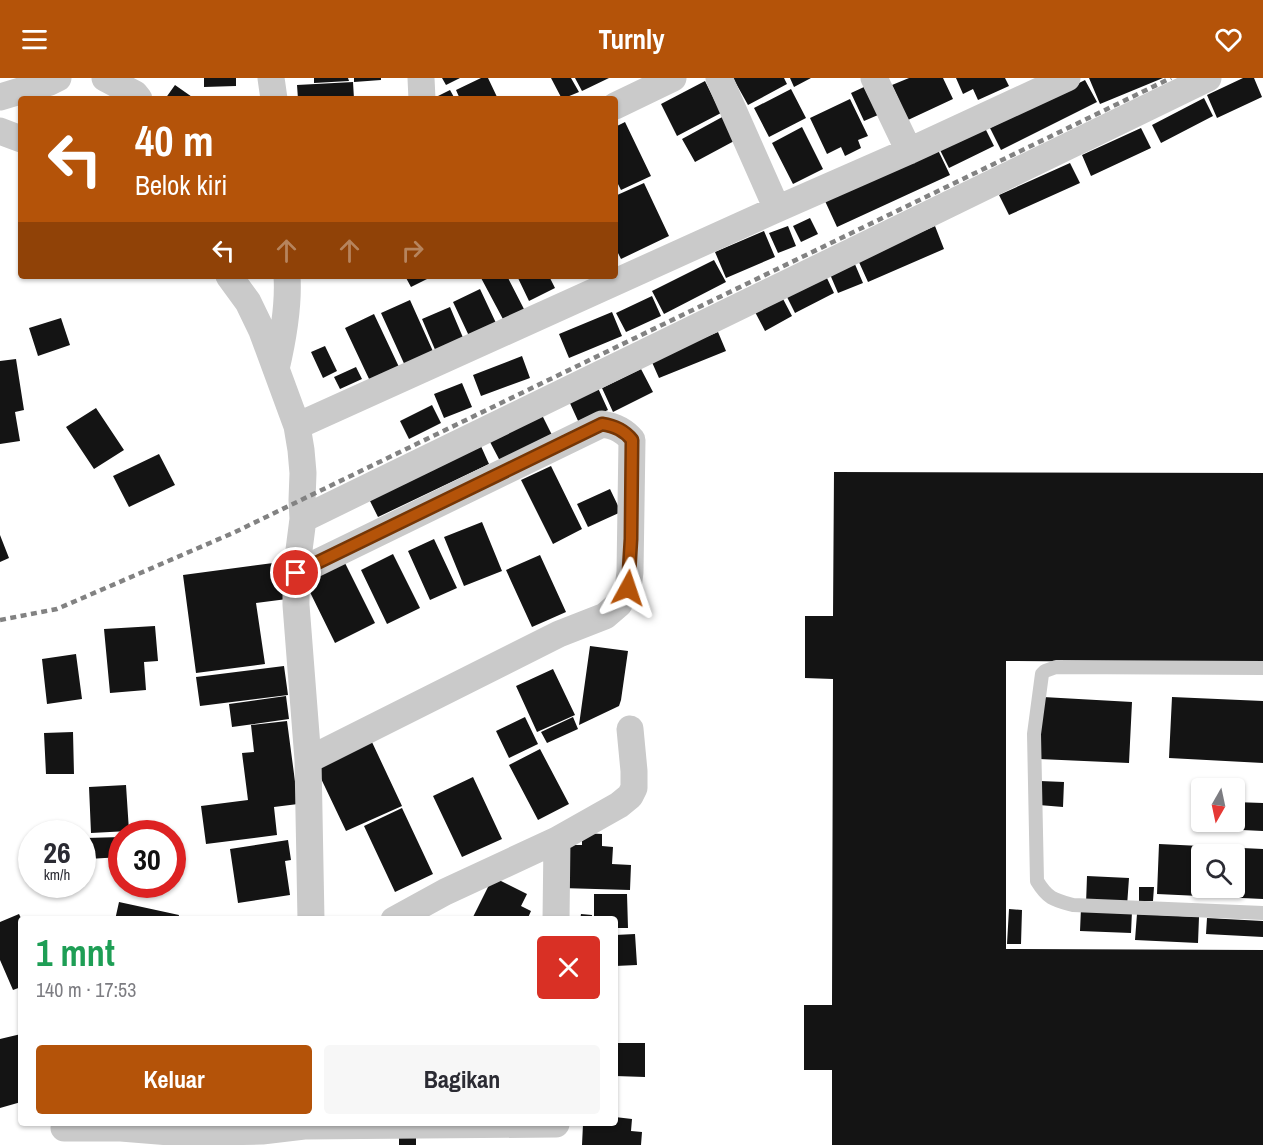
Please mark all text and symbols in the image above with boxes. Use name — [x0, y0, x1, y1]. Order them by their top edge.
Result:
text: Turnly — [598, 21, 665, 57]
icon: menu — [18, 23, 51, 56]
icon: heart — [1212, 23, 1245, 56]
text: 40 m — [135, 113, 214, 169]
icon: left — [36, 120, 114, 198]
text: Belok kiri — [135, 167, 227, 203]
icon: left — [207, 234, 240, 267]
icon: ahead — [270, 234, 303, 267]
icon: ahead — [333, 234, 366, 267]
icon: right — [396, 234, 429, 267]
pin — [270, 547, 321, 598]
icon: arrive — [279, 556, 312, 589]
position arrow — [596, 556, 660, 620]
north arrow — [1191, 778, 1245, 832]
map controls — [1191, 778, 1245, 898]
speed limit sign: 30 — [108, 820, 186, 898]
text: 26 — [43, 832, 71, 872]
button: search — [1191, 844, 1245, 898]
text: km/h — [44, 864, 70, 885]
text: 1 mnt — [36, 929, 115, 977]
button: close — [537, 936, 600, 999]
text: 140 m · 17:53 — [36, 976, 136, 1003]
button: Keluar — [36, 1045, 312, 1114]
button: Bagikan — [324, 1045, 600, 1114]

